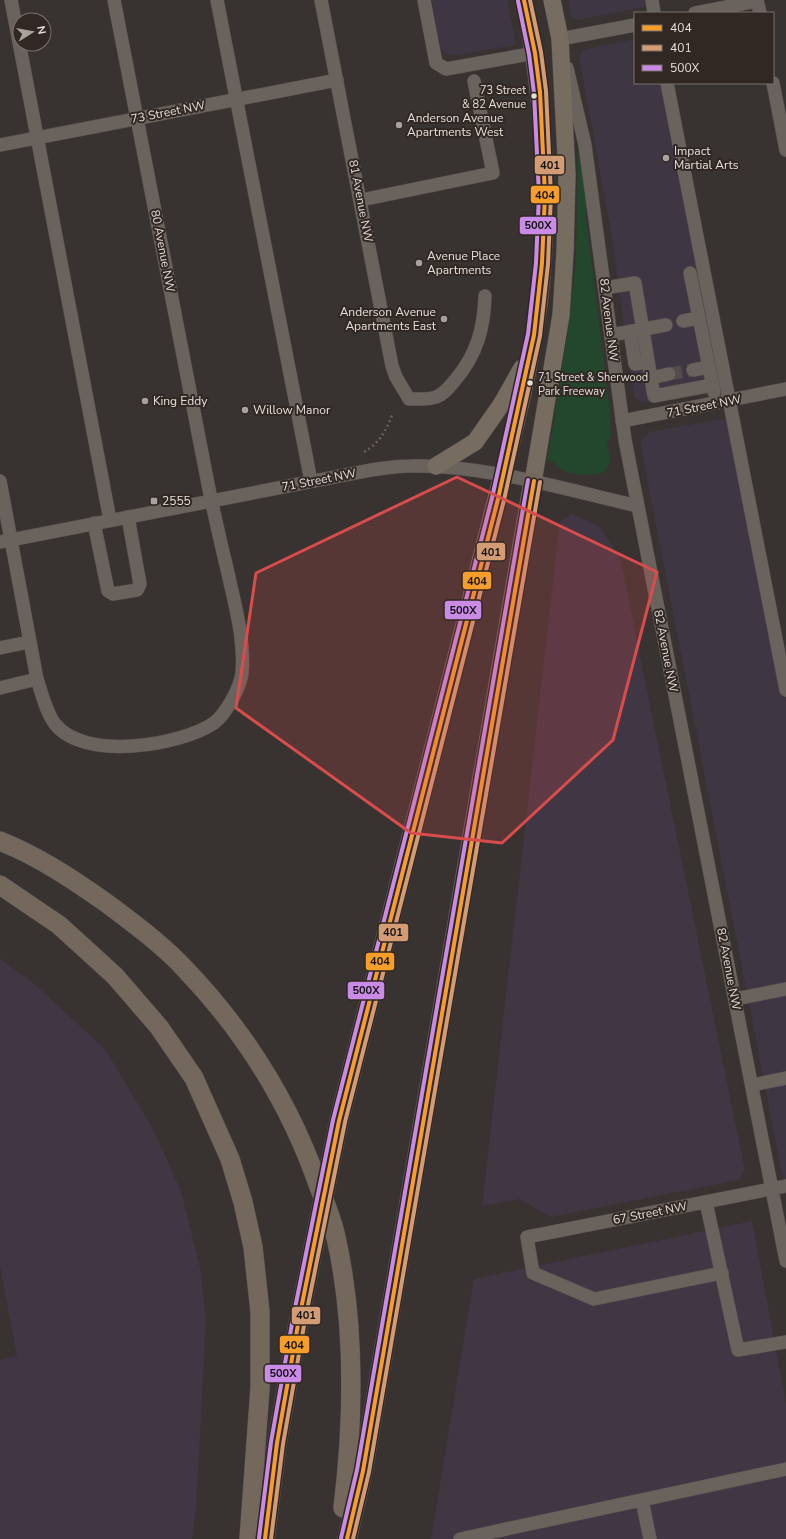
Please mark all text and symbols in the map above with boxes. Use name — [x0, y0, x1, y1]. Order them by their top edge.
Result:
north arrow — [12, 12, 52, 52]
legend — [634, 12, 774, 84]
text: 404 — [670, 20, 692, 36]
text: N — [33, 25, 49, 36]
text: 401 — [670, 40, 692, 56]
text: 500X — [670, 60, 700, 76]
place label: 73 Street & 82 Avenue — [462, 83, 526, 112]
marker: 73 Street & 82 Avenue — [529, 91, 539, 101]
street label: 73 Street NW — [129, 97, 207, 127]
place label: Anderson Avenue Apartments West — [407, 110, 504, 140]
marker: Anderson Avenue Apartments West — [394, 120, 404, 130]
place label: Impact Martial Arts — [674, 143, 739, 173]
marker: Impact Martial Arts — [661, 153, 671, 163]
line badge: 401 — [534, 155, 565, 175]
street label: 81 Avenue NW — [345, 158, 377, 244]
text: 401 — [540, 158, 560, 173]
line badge: 404 — [530, 185, 560, 204]
text: 404 — [535, 188, 555, 203]
street label: 80 Avenue NW — [147, 208, 179, 294]
line badge: 500X — [519, 216, 557, 235]
text: 500X — [524, 218, 552, 233]
place label: Avenue Place Apartments — [427, 248, 500, 278]
marker: Avenue Place Apartments — [414, 258, 424, 268]
street label: 82 Avenue NW — [596, 278, 622, 362]
place label: Anderson Avenue Apartments East — [340, 304, 437, 334]
marker: Anderson Avenue Apartments East — [439, 314, 449, 324]
place label: 71 Street & Sherwood Park Freeway — [538, 370, 648, 399]
marker: 71 Street & Sherwood Park Freeway — [525, 378, 535, 388]
street label: 71 Street NW — [665, 391, 743, 421]
place label: King Eddy — [153, 393, 208, 409]
marker: King Eddy — [140, 396, 150, 406]
place label: Willow Manor — [253, 402, 331, 418]
marker: Willow Manor — [240, 405, 250, 415]
street label: 71 Street NW — [280, 465, 358, 495]
place label: 2555 — [162, 493, 191, 509]
marker: 2555 — [149, 496, 159, 506]
line badge: 401 — [476, 542, 506, 561]
text: 401 — [481, 545, 501, 560]
line badge: 404 — [462, 571, 492, 590]
text: 404 — [467, 574, 487, 589]
line badge: 500X — [444, 600, 482, 620]
text: 500X — [449, 603, 477, 618]
street label: 82 Avenue NW — [650, 608, 682, 694]
line badge: 401 — [378, 923, 409, 942]
text: 401 — [383, 925, 403, 940]
street label: 82 Avenue NW — [713, 926, 745, 1012]
line badge: 404 — [365, 952, 395, 971]
text: 404 — [370, 954, 390, 969]
line badge: 500X — [347, 981, 385, 1000]
text: 500X — [352, 983, 380, 998]
street label: 67 Street NW — [611, 1198, 689, 1228]
line badge: 401 — [291, 1306, 321, 1325]
text: 401 — [296, 1308, 316, 1323]
line badge: 404 — [279, 1335, 310, 1354]
text: 404 — [284, 1338, 304, 1353]
line badge: 500X — [264, 1364, 302, 1383]
text: 500X — [269, 1366, 297, 1381]

